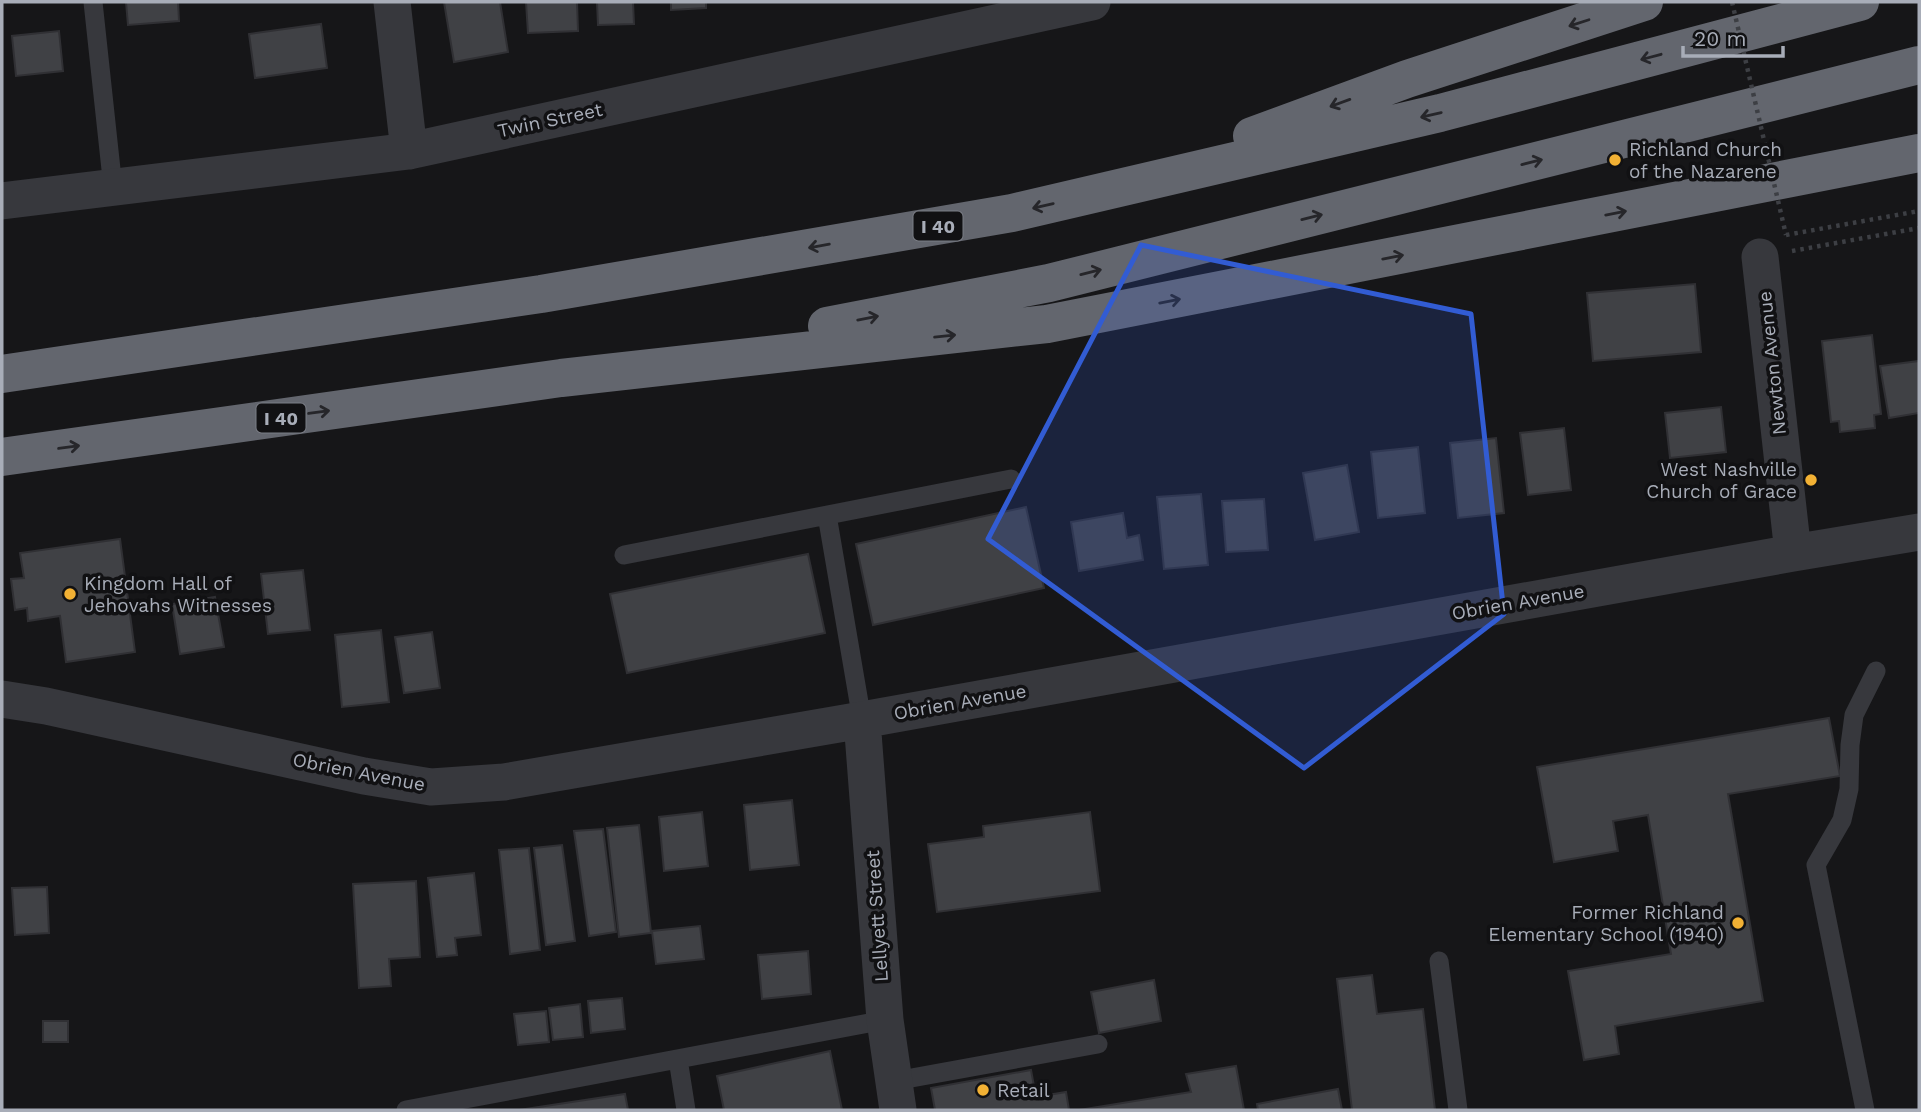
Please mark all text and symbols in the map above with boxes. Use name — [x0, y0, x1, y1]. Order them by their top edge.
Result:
scale bar — [1683, 14, 1783, 58]
one-way arrow — [1568, 17, 1590, 30]
text: 20 m — [1694, 26, 1746, 51]
one-way arrow — [1641, 51, 1663, 64]
street label: Twin Street — [495, 98, 605, 142]
one-way arrow — [1330, 98, 1352, 111]
one-way arrow — [1421, 109, 1443, 122]
place label: Richland Church of the Nazarene — [1629, 138, 1782, 183]
marker: Richland Church of the Nazarene — [1607, 152, 1623, 168]
one-way arrow — [1520, 155, 1543, 168]
one-way arrow — [1032, 200, 1055, 213]
one-way arrow — [1604, 206, 1627, 220]
one-way arrow — [1300, 210, 1322, 223]
road number: I 40 — [914, 211, 962, 240]
one-way arrow — [808, 240, 831, 253]
one-way arrow — [1381, 250, 1404, 264]
one-way arrow — [1079, 265, 1102, 278]
street label: Newton Avenue — [1753, 290, 1791, 436]
one-way arrow — [1158, 293, 1181, 307]
one-way arrow — [856, 311, 879, 324]
one-way arrow — [933, 329, 956, 342]
road number: I 40 — [256, 404, 306, 432]
one-way arrow — [307, 406, 330, 419]
one-way arrow — [57, 441, 80, 454]
place label: West Nashville Church of Grace — [1646, 458, 1797, 503]
marker: West Nashville Church of Grace — [1803, 472, 1819, 488]
place label: Kingdom Hall of Jehovahs Witnesses — [84, 572, 272, 617]
street label: Obrien Avenue — [1450, 579, 1586, 625]
marker: Kingdom Hall of Jehovahs Witnesses — [62, 586, 78, 602]
street label: Obrien Avenue — [892, 679, 1028, 725]
street label: Obrien Avenue — [291, 748, 427, 796]
street label: Lellyett Street — [861, 849, 893, 983]
place label: Former Richland Elementary School (1940) — [1488, 901, 1724, 946]
marker: Former Richland Elementary School (1940) — [1730, 915, 1746, 931]
place label: Retail — [997, 1079, 1050, 1102]
marker: Retail — [975, 1082, 991, 1098]

